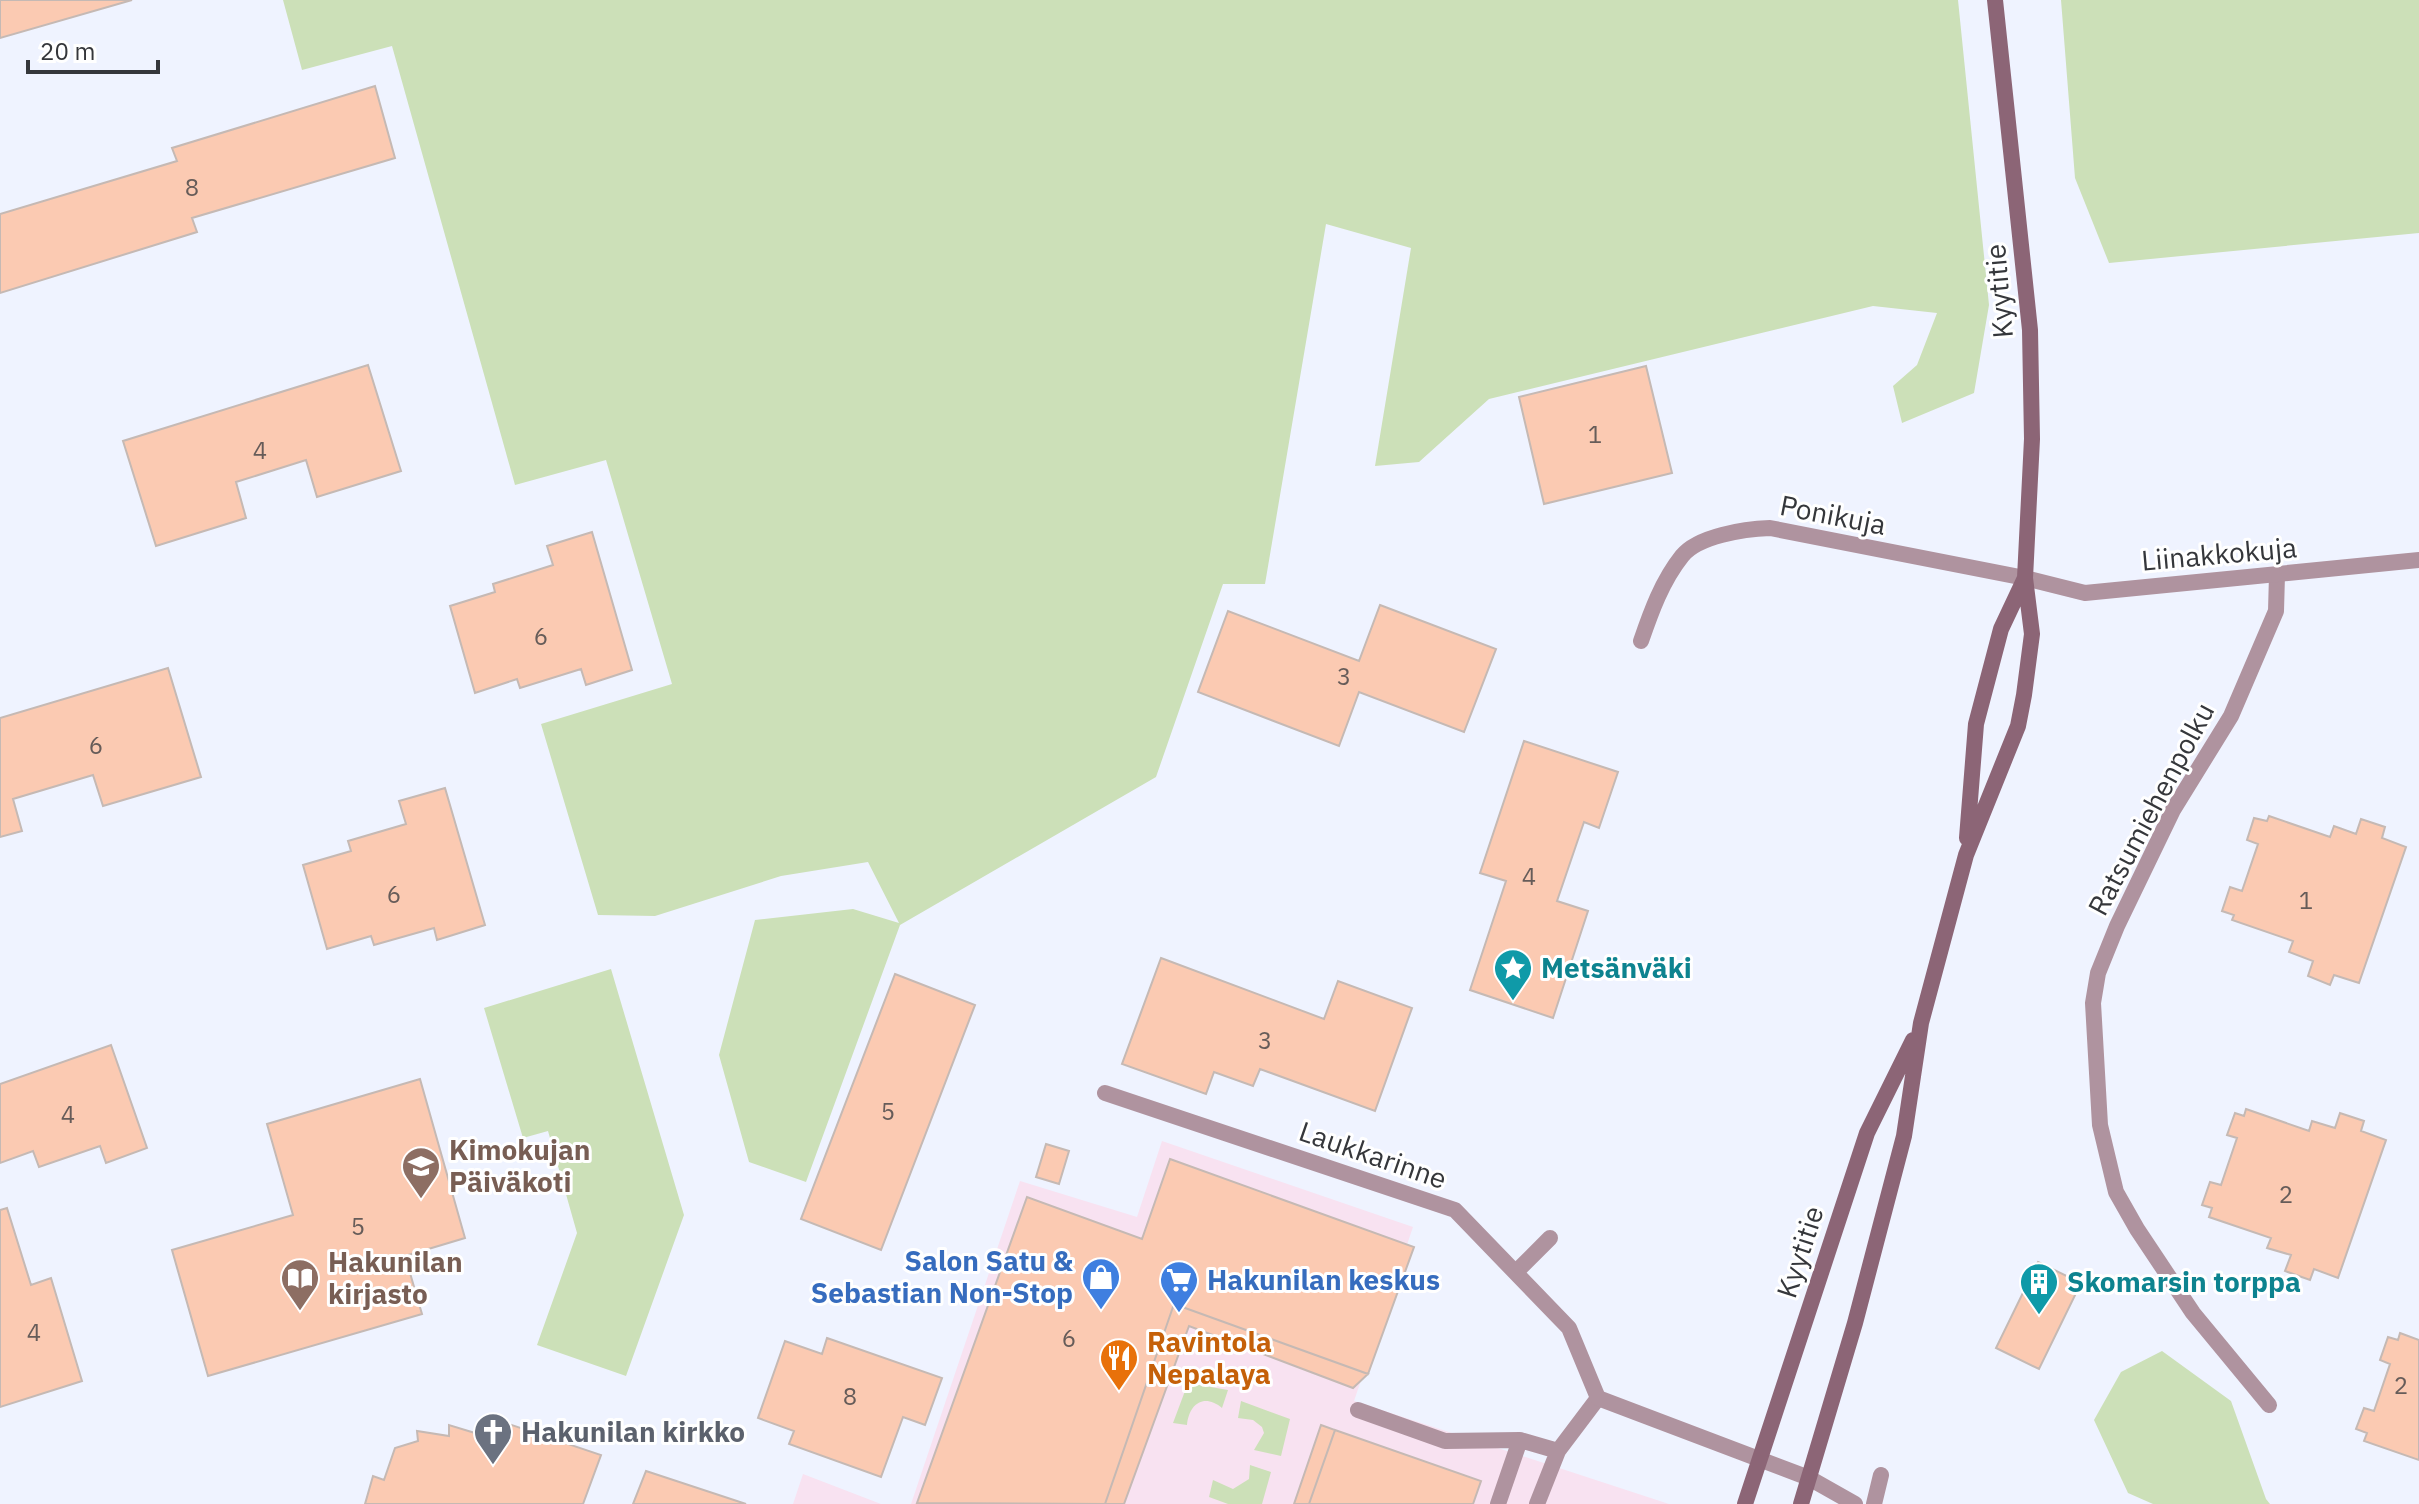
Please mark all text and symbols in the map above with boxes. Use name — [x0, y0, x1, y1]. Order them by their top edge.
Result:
scale bar — [28, 24, 158, 74]
text: 20 m — [40, 35, 95, 67]
house number: 8 — [185, 171, 199, 203]
street label: Kyytitie — [1976, 242, 2021, 340]
house number: 1 — [1588, 418, 1602, 450]
house number: 4 — [253, 434, 267, 466]
street label: Ponikuja — [1777, 486, 1889, 543]
street label: Liinakkokuja — [2140, 528, 2298, 579]
house number: 6 — [534, 620, 548, 652]
house number: 3 — [1337, 660, 1351, 692]
street label: Ratsumiehenpolku — [2079, 696, 2222, 922]
house number: 6 — [89, 729, 103, 761]
house number: 4 — [1522, 860, 1536, 892]
house number: 6 — [387, 878, 401, 910]
house number: 1 — [2299, 884, 2313, 916]
place icon: Metsänväki — [1492, 947, 1534, 1002]
place label: Metsänväki — [1541, 949, 1692, 986]
house number: 3 — [1258, 1024, 1272, 1056]
house number: 5 — [881, 1095, 895, 1127]
house number: 4 — [61, 1098, 75, 1130]
street label: Laukkarinne — [1295, 1112, 1452, 1197]
place label: Kimokujan Päiväkoti — [449, 1131, 591, 1200]
school or university icon: Kimokujan Päiväkoti — [400, 1145, 442, 1200]
house number: 2 — [2279, 1178, 2293, 1210]
street label: Kyytitie — [1767, 1201, 1832, 1302]
house number: 5 — [351, 1210, 365, 1242]
place label: Salon Satu & Sebastian Non-Stop — [811, 1242, 1074, 1311]
place label: Hakunilan kirjasto — [328, 1243, 463, 1312]
shop icon: Salon Satu & Sebastian Non-Stop — [1080, 1256, 1122, 1311]
library icon: Hakunilan kirjasto — [279, 1257, 321, 1312]
supermarket icon: Hakunilan keskus — [1158, 1259, 1200, 1314]
place label: Hakunilan keskus — [1207, 1261, 1440, 1298]
building icon: Skomarsin torppa — [2018, 1261, 2060, 1316]
place label: Skomarsin torppa — [2067, 1263, 2301, 1300]
house number: 4 — [27, 1316, 41, 1348]
house number: 6 — [1062, 1322, 1076, 1354]
place label: Ravintola Nepalaya — [1147, 1323, 1272, 1392]
restaurant icon: Ravintola Nepalaya — [1098, 1337, 1140, 1392]
house number: 2 — [2394, 1369, 2408, 1401]
house number: 8 — [843, 1380, 857, 1412]
church icon: Hakunilan kirkko — [472, 1411, 514, 1466]
place label: Hakunilan kirkko — [521, 1413, 745, 1450]

